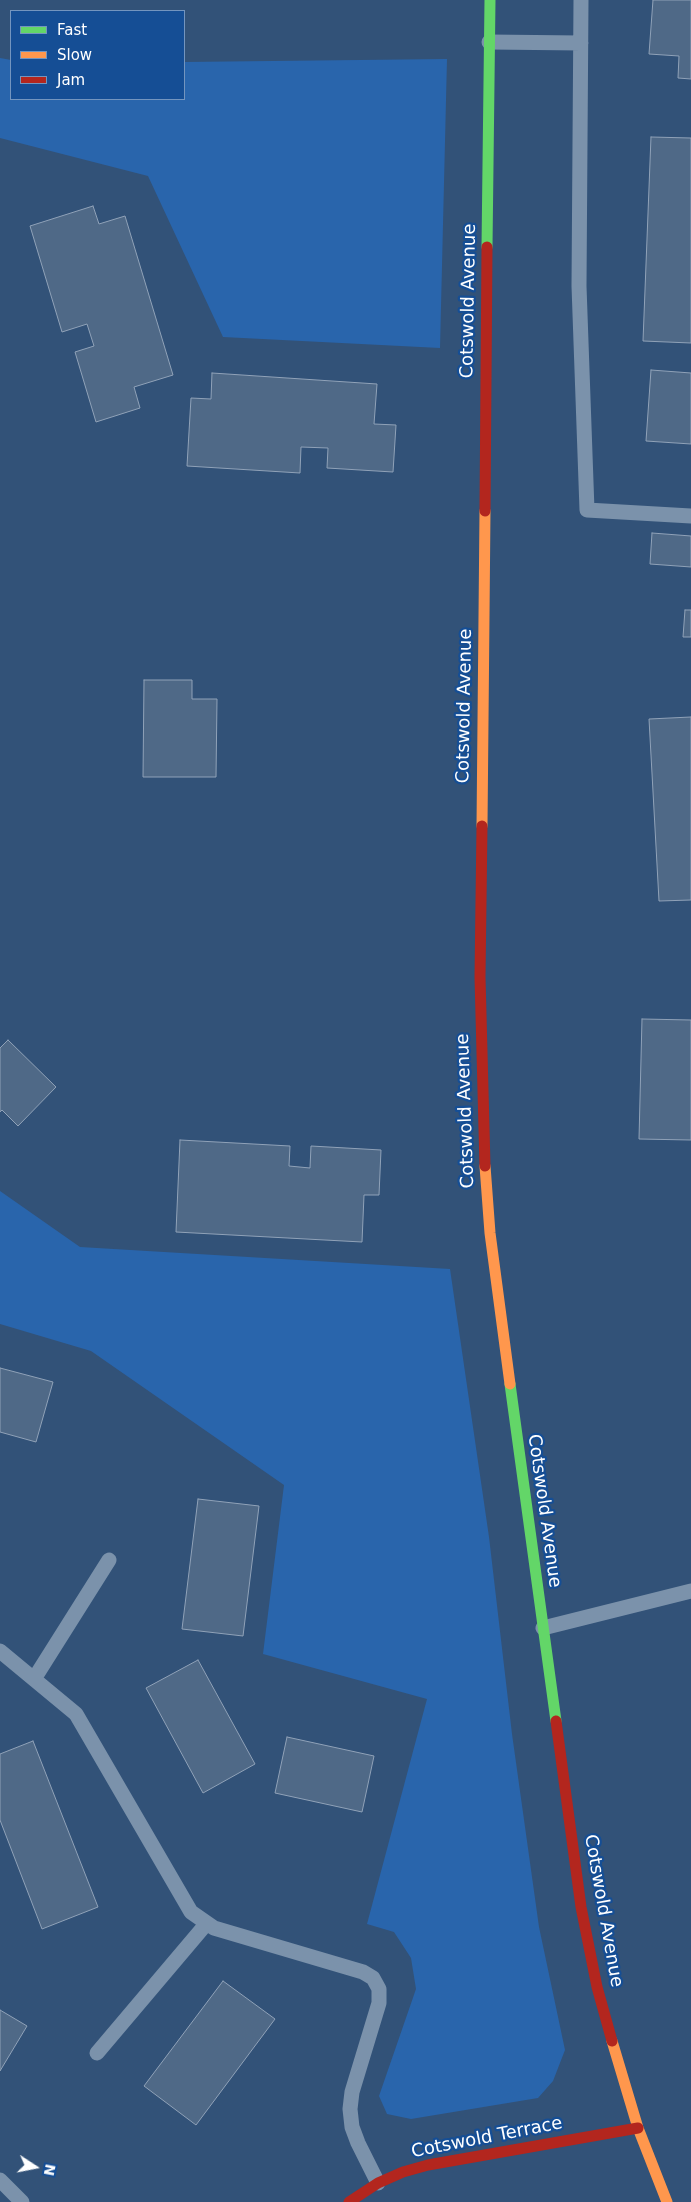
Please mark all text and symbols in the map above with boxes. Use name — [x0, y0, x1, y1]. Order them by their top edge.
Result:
legend — [10, 10, 185, 100]
text: Fast — [57, 21, 87, 39]
text: Slow — [57, 46, 92, 64]
text: Jam — [57, 71, 85, 89]
street label: Cotswold Avenue — [457, 223, 481, 379]
street label: Cotswold Avenue — [453, 628, 477, 784]
street label: Cotswold Avenue — [453, 1033, 479, 1189]
street label: Cotswold Avenue — [523, 1433, 565, 1589]
street label: Cotswold Avenue — [579, 1833, 627, 1989]
street label: Cotswold Terrace — [410, 2113, 564, 2163]
north arrow — [10, 2142, 60, 2192]
text: N — [41, 2163, 59, 2177]

